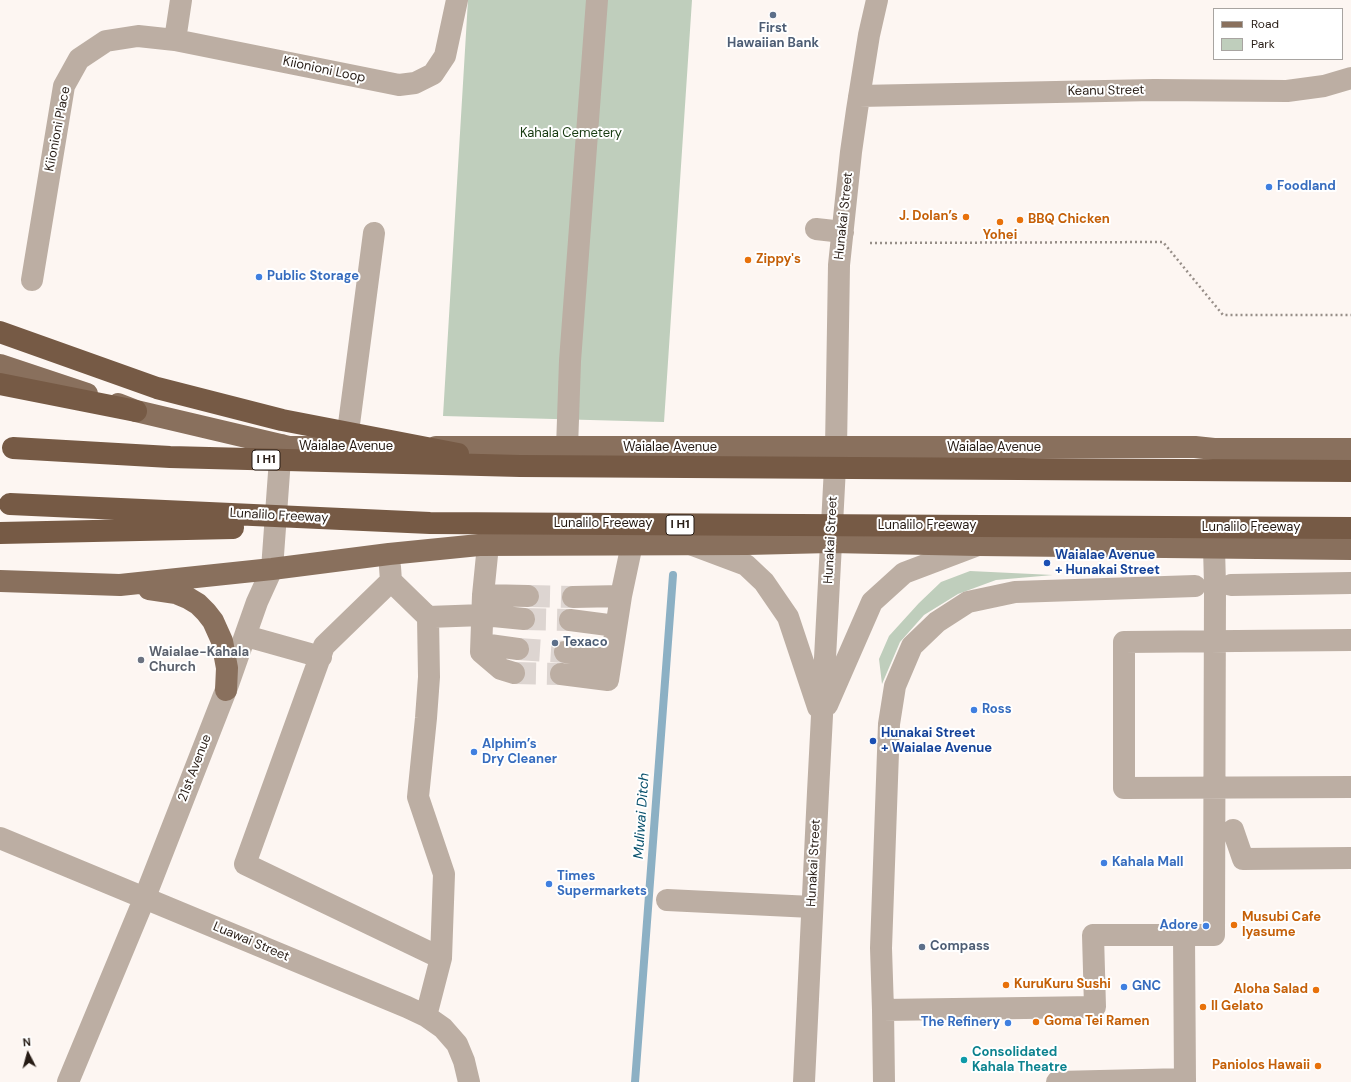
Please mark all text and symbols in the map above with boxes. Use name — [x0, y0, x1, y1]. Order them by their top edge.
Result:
legend — [1213, 8, 1343, 60]
marker: First Hawaiian Bank — [768, 10, 778, 20]
text: Road — [1251, 16, 1279, 32]
place label: First Hawaiian Bank — [727, 21, 819, 52]
text: Park — [1251, 36, 1275, 52]
street label: Kiionioni Loop — [281, 54, 367, 86]
street label: Keanu Street — [1067, 83, 1145, 99]
street label: Kiionioni Place — [42, 85, 74, 173]
park label: Kahala Cemetery — [520, 126, 622, 142]
street label: Hunakai Street — [832, 172, 856, 260]
place label: Foodland — [1277, 179, 1336, 195]
marker: Foodland — [1264, 182, 1274, 192]
place label: J. Dolan’s — [899, 209, 958, 225]
marker: J. Dolan’s — [961, 212, 971, 222]
place label: BBQ Chicken — [1028, 212, 1110, 228]
marker: BBQ Chicken — [1015, 215, 1025, 225]
marker: Yohei — [995, 217, 1005, 227]
place label: Yohei — [983, 228, 1017, 244]
place label: Zippy's — [756, 252, 801, 268]
marker: Zippy's — [743, 255, 753, 265]
place label: Public Storage — [267, 269, 359, 285]
marker: Public Storage — [254, 272, 264, 282]
street label: Waialae Avenue — [299, 439, 393, 455]
street label: Waialae Avenue — [623, 440, 717, 456]
street label: Waialae Avenue — [947, 440, 1041, 456]
road number: I H1 — [252, 450, 280, 470]
street label: Hunakai Street — [821, 496, 841, 584]
street label: Lunalilo Freeway — [229, 506, 329, 526]
road number: I H1 — [666, 515, 694, 535]
street label: Lunalilo Freeway — [554, 516, 652, 532]
street label: Lunalilo Freeway — [878, 518, 976, 534]
street label: Lunalilo Freeway — [1202, 520, 1300, 536]
place label: Waialae Avenue + Hunakai Street — [1055, 548, 1160, 579]
marker: Waialae Avenue + Hunakai Street — [1042, 558, 1052, 568]
place label: Texaco — [563, 635, 608, 651]
marker: Texaco — [550, 638, 560, 648]
place label: Waialae-Kahala Church — [149, 645, 249, 676]
marker: Waialae-Kahala Church — [136, 655, 146, 665]
place label: Ross — [982, 702, 1012, 718]
marker: Ross — [969, 705, 979, 715]
place label: Hunakai Street + Waialae Avenue — [881, 726, 992, 757]
street label: 21st Avenue — [175, 732, 215, 804]
marker: Hunakai Street + Waialae Avenue — [868, 736, 878, 746]
place label: Alphim’s Dry Cleaner — [482, 737, 557, 768]
marker: Alphim’s Dry Cleaner — [469, 747, 479, 757]
water label: Muliwai Ditch — [631, 772, 653, 860]
street label: Hunakai Street — [804, 819, 824, 907]
place label: Kahala Mall — [1112, 855, 1184, 871]
marker: Kahala Mall — [1099, 858, 1109, 868]
place label: Times Supermarkets — [557, 869, 647, 900]
marker: Times Supermarkets — [544, 879, 554, 889]
place label: Musubi Cafe Iyasume — [1242, 910, 1321, 941]
place label: Adore — [1160, 918, 1198, 934]
street label: Luawai Street — [210, 919, 292, 965]
marker: Musubi Cafe Iyasume — [1229, 920, 1239, 930]
marker: Adore — [1201, 921, 1211, 931]
place label: Compass — [930, 939, 990, 955]
marker: Compass — [917, 942, 927, 952]
place label: KuruKuru Sushi — [1014, 977, 1111, 993]
place label: GNC — [1132, 979, 1161, 995]
marker: KuruKuru Sushi — [1001, 980, 1011, 990]
marker: GNC — [1119, 982, 1129, 992]
place label: Aloha Salad — [1234, 982, 1308, 998]
marker: Aloha Salad — [1311, 985, 1321, 995]
place label: Il Gelato — [1211, 999, 1263, 1015]
marker: Il Gelato — [1198, 1002, 1208, 1012]
place label: Goma Tei Ramen — [1044, 1014, 1150, 1030]
place label: The Refinery — [921, 1015, 1000, 1031]
marker: Goma Tei Ramen — [1031, 1017, 1041, 1027]
marker: The Refinery — [1003, 1018, 1013, 1028]
north arrow — [8, 1034, 48, 1074]
text: N — [22, 1035, 31, 1049]
place label: Consolidated Kahala Theatre — [972, 1045, 1067, 1076]
marker: Consolidated Kahala Theatre — [959, 1055, 969, 1065]
place label: Paniolos Hawaii — [1212, 1058, 1310, 1074]
marker: Paniolos Hawaii — [1313, 1061, 1323, 1071]

